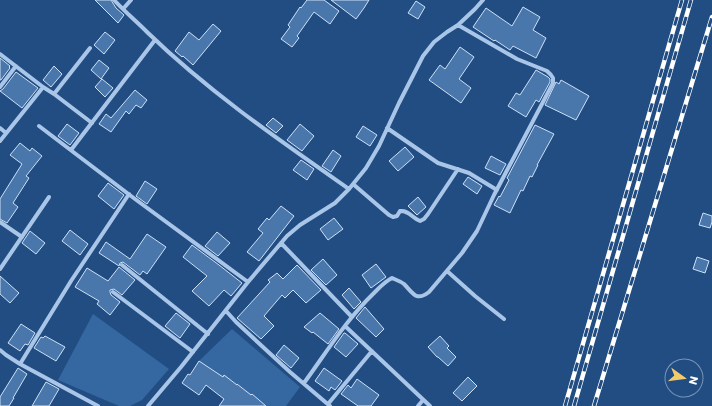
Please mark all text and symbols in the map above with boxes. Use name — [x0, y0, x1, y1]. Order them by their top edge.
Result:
north arrow — [664, 358, 704, 398]
text: N — [685, 374, 702, 386]

